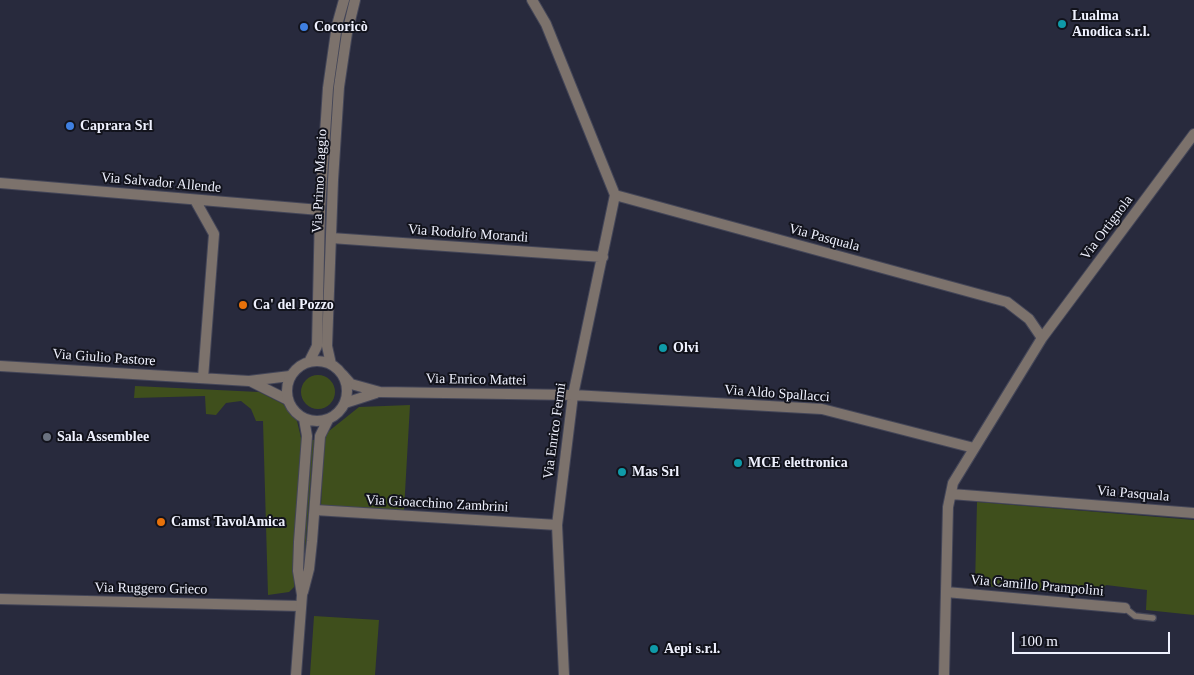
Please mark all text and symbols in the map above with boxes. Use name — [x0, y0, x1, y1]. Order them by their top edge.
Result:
place label: Lualma Anodica s.r.l. — [1072, 8, 1150, 40]
marker: Lualma Anodica s.r.l. — [1056, 18, 1068, 30]
place label: Cocoricò — [314, 19, 368, 35]
marker: Cocoricò — [298, 21, 310, 33]
place label: Caprara Srl — [80, 118, 153, 134]
marker: Caprara Srl — [64, 120, 76, 132]
street label: Via Primo Maggio — [309, 129, 331, 233]
street label: Via Salvador Allende — [100, 169, 222, 197]
street label: Via Ortignola — [1077, 192, 1137, 264]
street label: Via Pasquala — [787, 220, 861, 256]
street label: Via Rodolfo Morandi — [407, 221, 529, 247]
place label: Ca' del Pozzo — [253, 297, 334, 313]
marker: Ca' del Pozzo — [237, 299, 249, 311]
place label: Olvi — [673, 340, 699, 356]
marker: Olvi — [657, 342, 669, 354]
street label: Via Giulio Pastore — [52, 346, 156, 370]
street label: Via Enrico Mattei — [426, 371, 526, 389]
street label: Via Enrico Fermi — [540, 382, 570, 480]
street label: Via Aldo Spallacci — [724, 382, 830, 406]
place label: Sala Assemblee — [57, 429, 149, 445]
marker: Sala Assemblee — [41, 431, 53, 443]
place label: MCE elettronica — [748, 455, 848, 471]
marker: MCE elettronica — [732, 457, 744, 469]
place label: Mas Srl — [632, 464, 679, 480]
marker: Mas Srl — [616, 466, 628, 478]
street label: Via Pasquala — [1096, 482, 1170, 506]
street label: Via Gioacchino Zambrini — [365, 492, 509, 516]
place label: Camst TavolAmica — [171, 514, 285, 530]
marker: Camst TavolAmica — [155, 516, 167, 528]
street label: Via Camillo Prampolini — [970, 572, 1104, 600]
street label: Via Ruggero Grieco — [95, 580, 207, 598]
scale bar — [1014, 622, 1172, 654]
text: 100 m — [1020, 633, 1058, 649]
place label: Aepi s.r.l. — [664, 641, 720, 657]
marker: Aepi s.r.l. — [648, 643, 660, 655]

